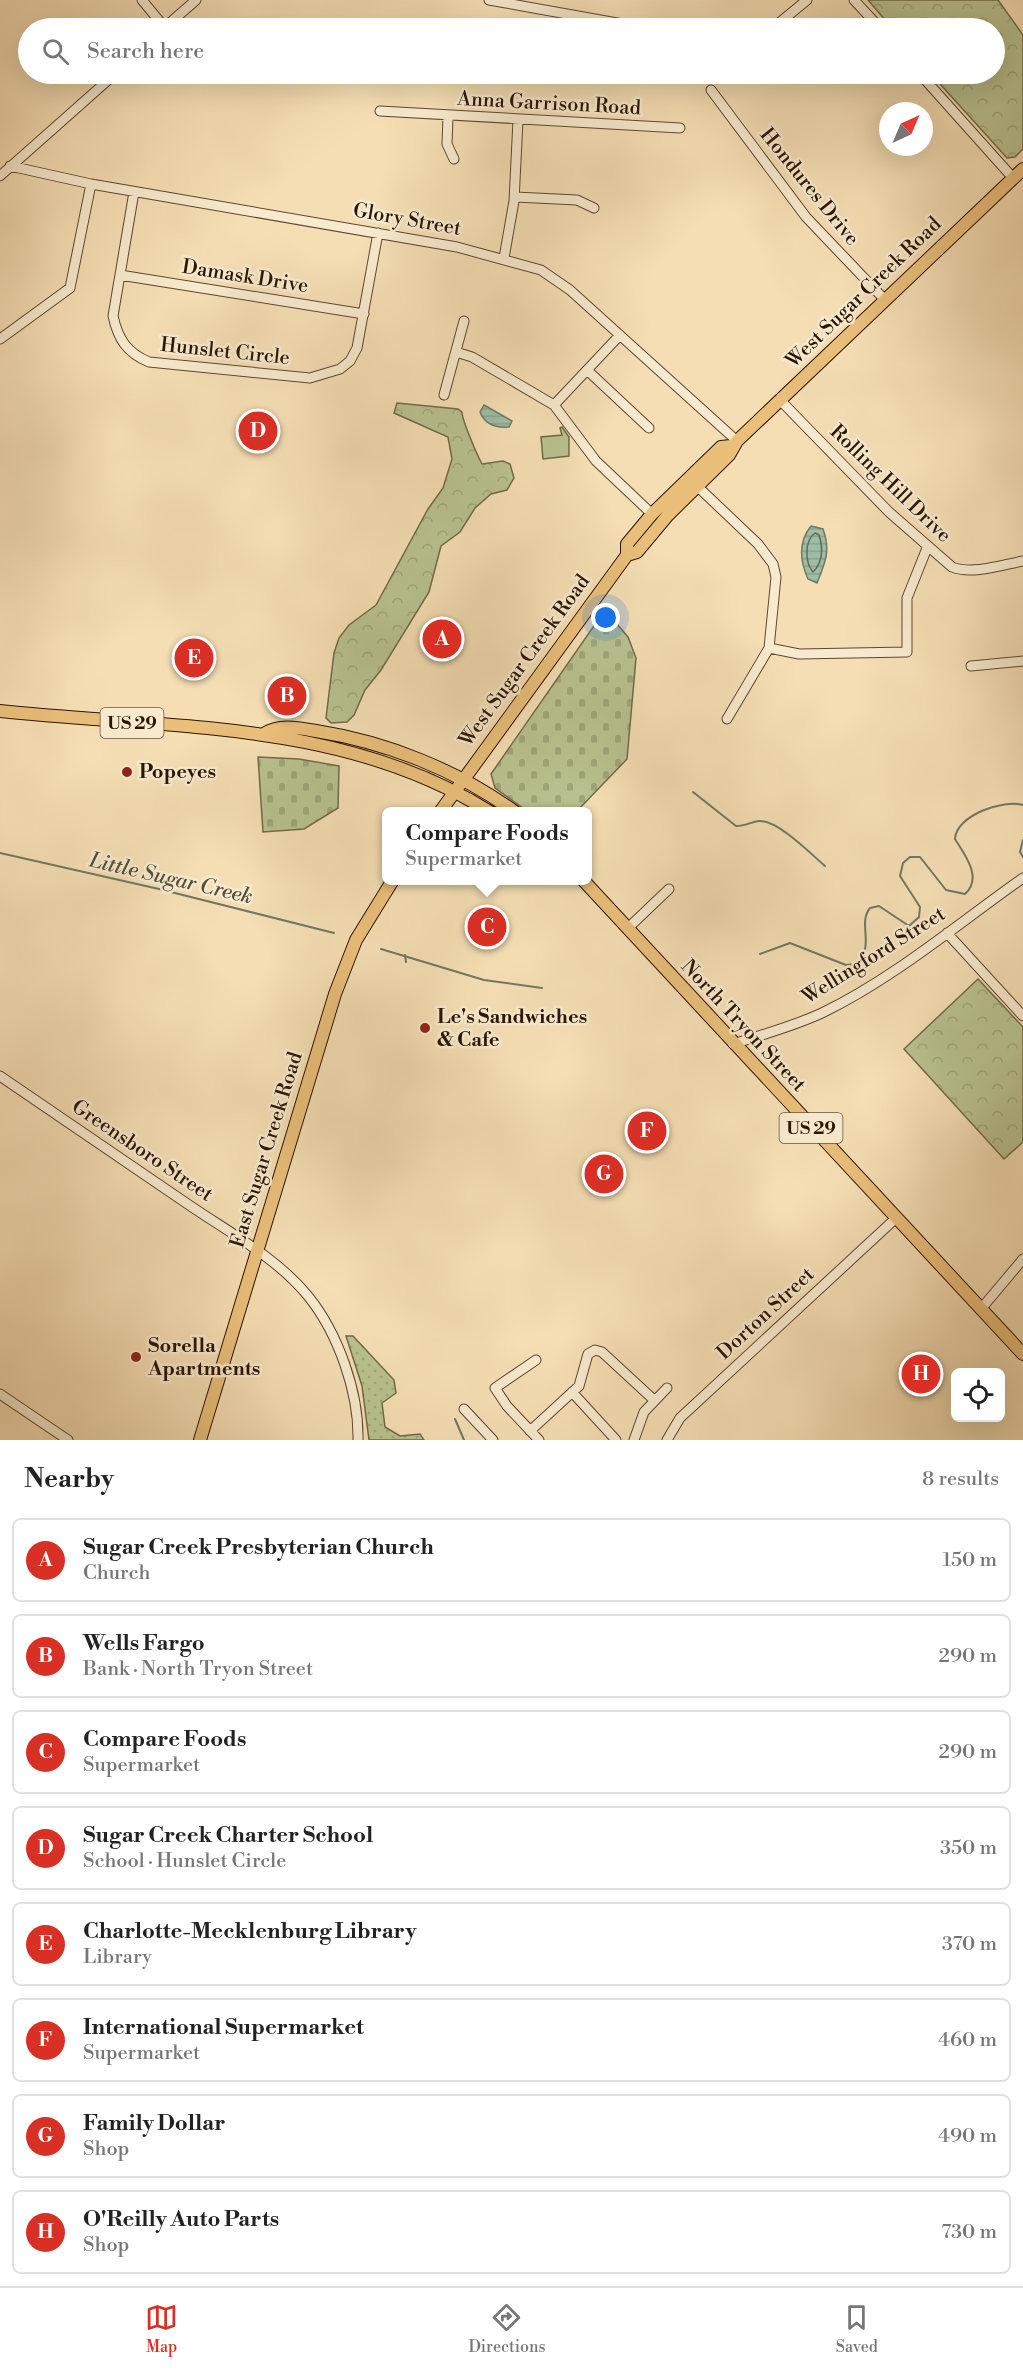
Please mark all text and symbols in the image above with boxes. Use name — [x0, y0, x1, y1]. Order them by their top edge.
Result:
search box — [18, 18, 1005, 84]
icon: search — [39, 35, 72, 68]
text: Search here — [87, 38, 204, 65]
street label: Anna Garrison Road — [456, 87, 642, 121]
north arrow — [879, 102, 933, 156]
street label: Hondures Drive — [754, 123, 864, 251]
street label: Glory Street — [351, 198, 463, 242]
street label: West Sugar Creek Road — [780, 212, 947, 374]
street label: Damask Drive — [180, 255, 310, 299]
street label: Hunslet Circle — [159, 333, 291, 371]
pin: D — [238, 408, 278, 454]
street label: Rolling Hill Drive — [824, 420, 956, 548]
street label: West Sugar Creek Road — [454, 570, 596, 753]
your location — [591, 603, 620, 632]
pin: A — [422, 616, 462, 662]
pin: E — [174, 636, 214, 680]
pin: B — [268, 674, 306, 718]
road number: US 29 — [100, 708, 164, 738]
place label: Popeyes — [139, 760, 216, 785]
marker: Popeyes — [120, 765, 134, 779]
popup — [382, 807, 592, 885]
text: Compare Foods — [405, 820, 569, 847]
water label: Little Sugar Creek — [86, 847, 255, 910]
text: Supermarket — [405, 847, 522, 872]
street label: Wellingford Street — [797, 902, 950, 1011]
pin: C — [468, 904, 506, 950]
street label: North Tryon Street — [675, 955, 811, 1097]
place label: Le's Sandwiches & Cafe — [437, 1005, 587, 1053]
marker: Le's Sandwiches & Cafe — [418, 1021, 432, 1035]
street label: East Sugar Creek Road — [225, 1048, 309, 1251]
street label: Greensboro Street — [67, 1095, 217, 1207]
pin: F — [628, 1108, 666, 1154]
road number: US 29 — [780, 1113, 842, 1143]
pin: G — [584, 1152, 624, 1196]
street label: Dorton Street — [712, 1262, 820, 1366]
place label: Sorella Apartments — [147, 1334, 260, 1382]
marker: Sorella Apartments — [129, 1350, 143, 1364]
pin: H — [902, 1352, 940, 1396]
map controls — [951, 1368, 1005, 1422]
button: locate — [951, 1368, 1005, 1422]
text: Nearby — [24, 1463, 114, 1495]
text: 8 results — [922, 1467, 999, 1492]
text: Sugar Creek Presbyterian Church — [83, 1534, 434, 1561]
text: A — [38, 1548, 53, 1573]
text: 150 m — [942, 1548, 997, 1573]
text: Church — [83, 1561, 150, 1586]
text: Wells Fargo — [83, 1630, 205, 1657]
text: B — [38, 1644, 53, 1669]
text: 290 m — [939, 1644, 997, 1669]
text: Bank · North Tryon Street — [83, 1657, 313, 1682]
text: Compare Foods — [83, 1726, 246, 1753]
text: C — [38, 1740, 53, 1765]
text: 290 m — [939, 1740, 997, 1765]
text: Supermarket — [83, 1753, 200, 1778]
text: Sugar Creek Charter School — [83, 1822, 373, 1849]
text: D — [38, 1836, 53, 1861]
text: 350 m — [940, 1836, 997, 1861]
text: School · Hunslet Circle — [83, 1849, 286, 1874]
text: Charlotte-Mecklenburg Library — [83, 1918, 416, 1945]
text: E — [39, 1932, 52, 1957]
text: 370 m — [942, 1932, 997, 1957]
text: Library — [83, 1945, 152, 1970]
text: International Supermarket — [83, 2014, 364, 2041]
text: F — [38, 2028, 53, 2053]
text: 460 m — [938, 2028, 997, 2053]
text: Supermarket — [83, 2041, 200, 2066]
text: Family Dollar — [83, 2110, 225, 2137]
text: G — [38, 2124, 53, 2149]
text: 490 m — [938, 2124, 997, 2149]
text: Shop — [83, 2137, 129, 2162]
text: O'Reilly Auto Parts — [83, 2206, 279, 2233]
text: H — [37, 2220, 54, 2245]
text: 730 m — [941, 2220, 997, 2245]
text: Shop — [83, 2233, 129, 2258]
tab: Map — [145, 2301, 178, 2357]
tab: Directions — [468, 2301, 546, 2357]
tab: Saved — [836, 2301, 878, 2357]

